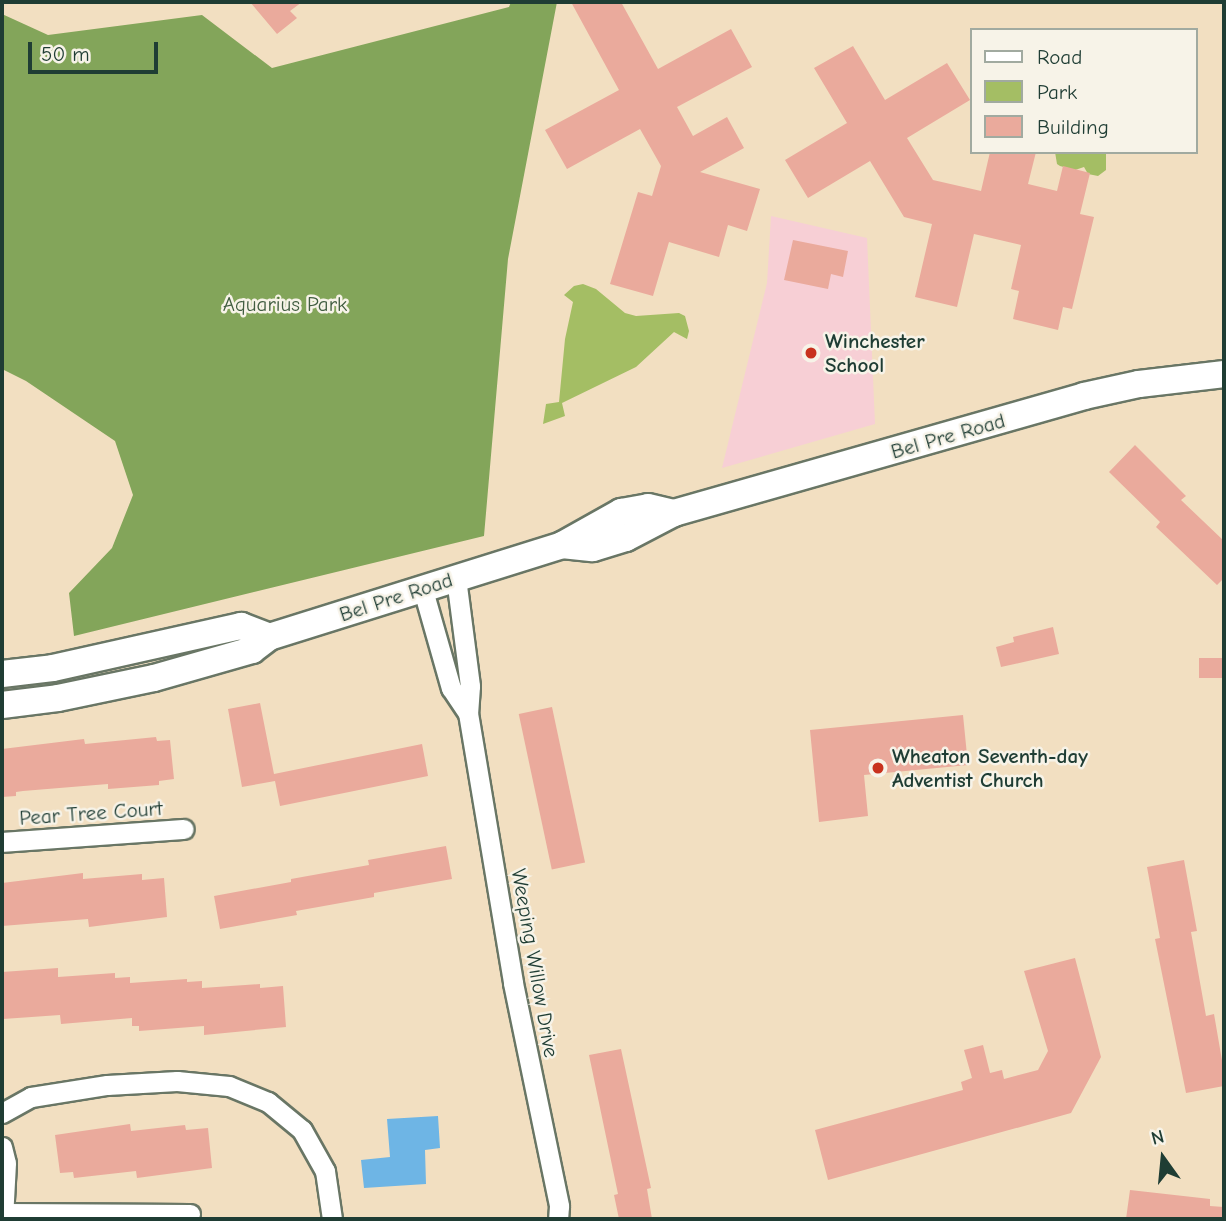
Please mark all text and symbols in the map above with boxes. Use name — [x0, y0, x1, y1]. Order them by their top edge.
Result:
scale bar — [32, 28, 161, 72]
legend — [970, 28, 1198, 154]
text: 50 m — [41, 42, 90, 66]
text: Road — [1037, 45, 1082, 69]
text: Park — [1037, 80, 1077, 104]
text: Building — [1037, 115, 1109, 139]
park label: Aquarius Park — [223, 291, 347, 317]
place label: Winchester School — [825, 328, 925, 378]
marker: Winchester School — [803, 345, 819, 361]
street label: Bel Pre Road — [888, 408, 1008, 464]
street label: Bel Pre Road — [336, 567, 456, 627]
place label: Wheaton Seventh-day Adventist Church — [892, 743, 1088, 793]
marker: Wheaton Seventh-day Adventist Church — [870, 760, 886, 776]
street label: Pear Tree Court — [18, 795, 164, 831]
street label: Weeping Willow Drive — [506, 867, 564, 1059]
north arrow — [1128, 1123, 1198, 1193]
text: N — [1149, 1125, 1166, 1150]

